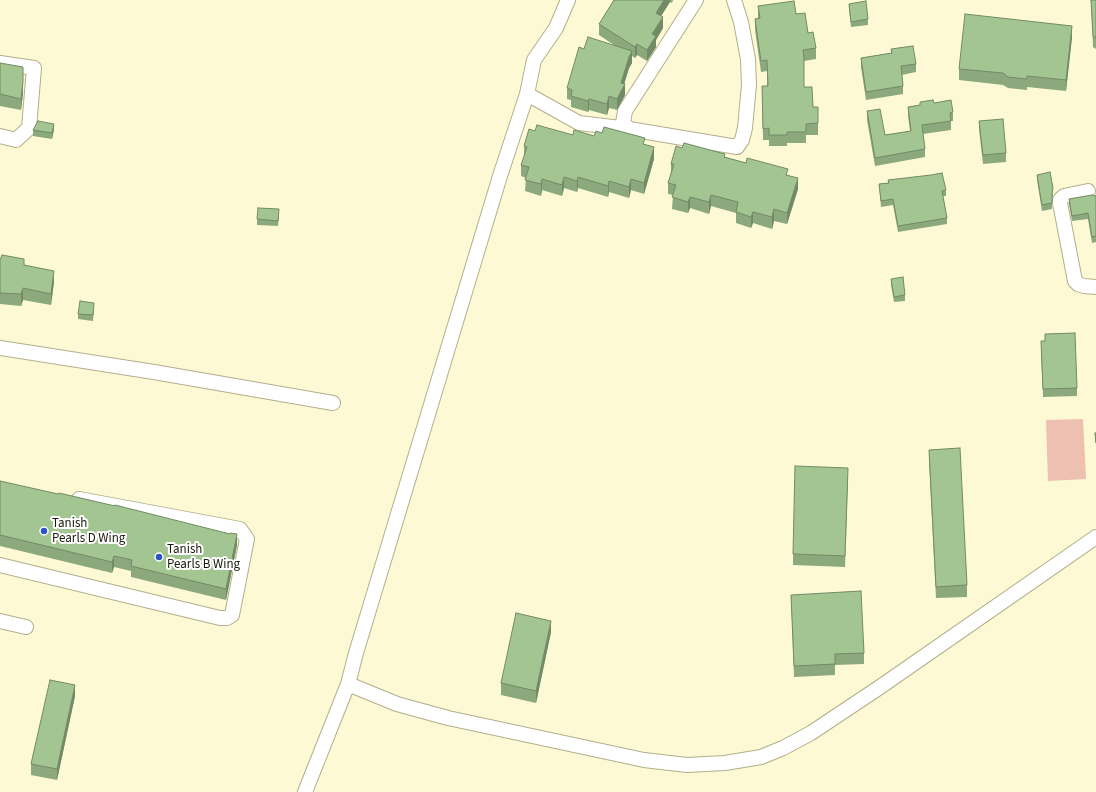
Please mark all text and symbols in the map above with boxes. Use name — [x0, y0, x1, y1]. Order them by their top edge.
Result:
place label: Tanish Pearls D Wing — [52, 516, 125, 547]
marker: Tanish Pearls D Wing — [39, 526, 49, 536]
place label: Tanish Pearls B Wing — [167, 542, 240, 573]
marker: Tanish Pearls B Wing — [154, 552, 164, 562]

